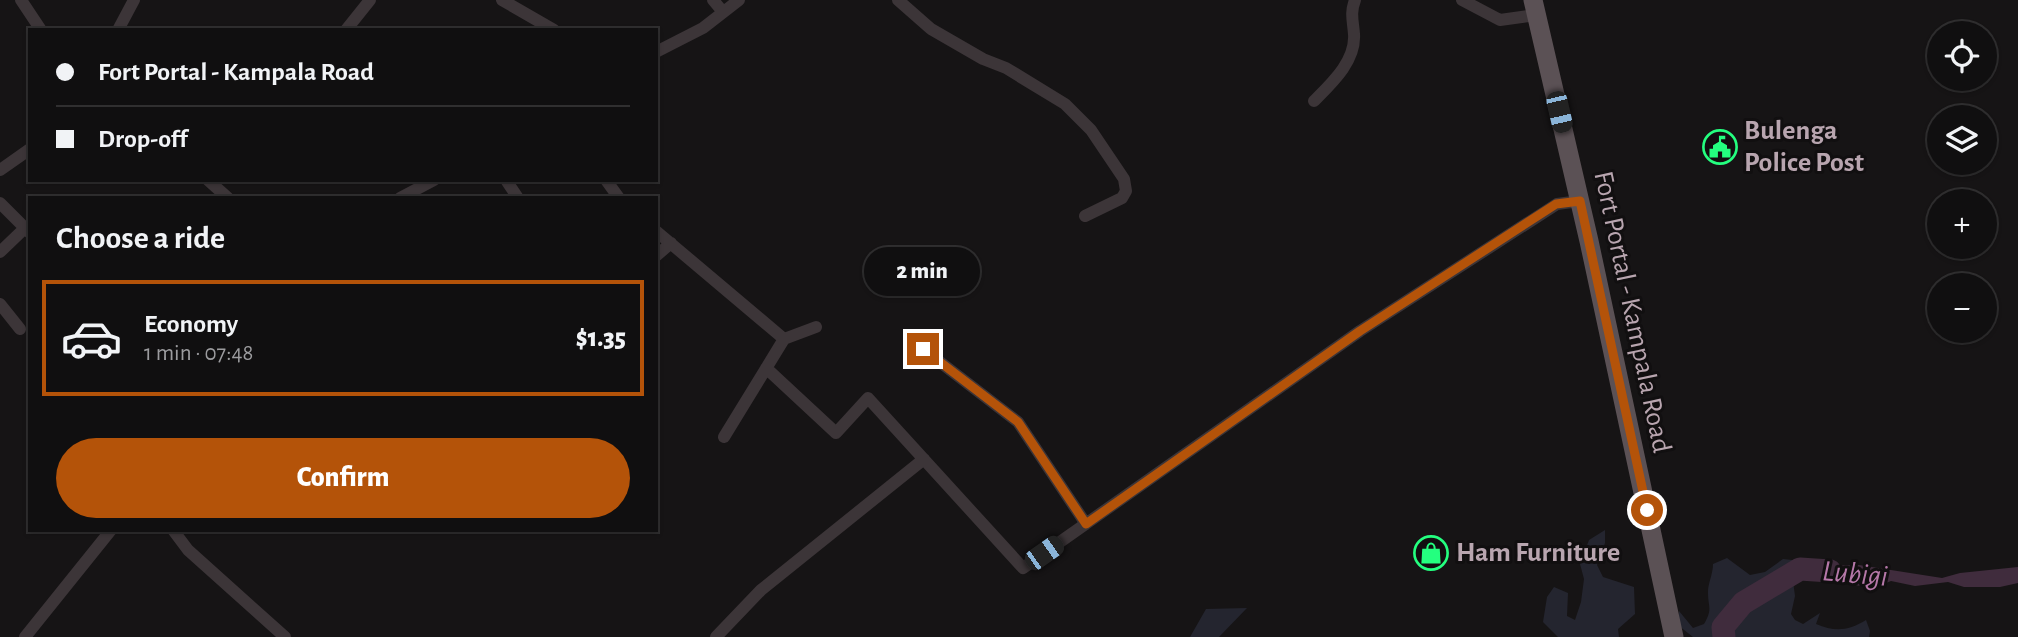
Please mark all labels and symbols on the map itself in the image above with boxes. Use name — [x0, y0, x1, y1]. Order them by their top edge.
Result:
car — [1545, 89, 1574, 135]
place label: Bulenga Police Post — [1744, 117, 1865, 177]
public building icon: Bulenga Police Post — [1701, 128, 1739, 166]
street label: Fort Portal - Kampala Road — [1588, 169, 1676, 455]
callout: 2 min — [865, 247, 981, 296]
route end — [907, 333, 939, 365]
route start — [1631, 494, 1663, 526]
car — [1021, 532, 1068, 574]
shop icon: Ham Furniture — [1412, 534, 1450, 572]
place label: Ham Furniture — [1456, 539, 1620, 567]
water label: Lubigi — [1821, 556, 1889, 592]

